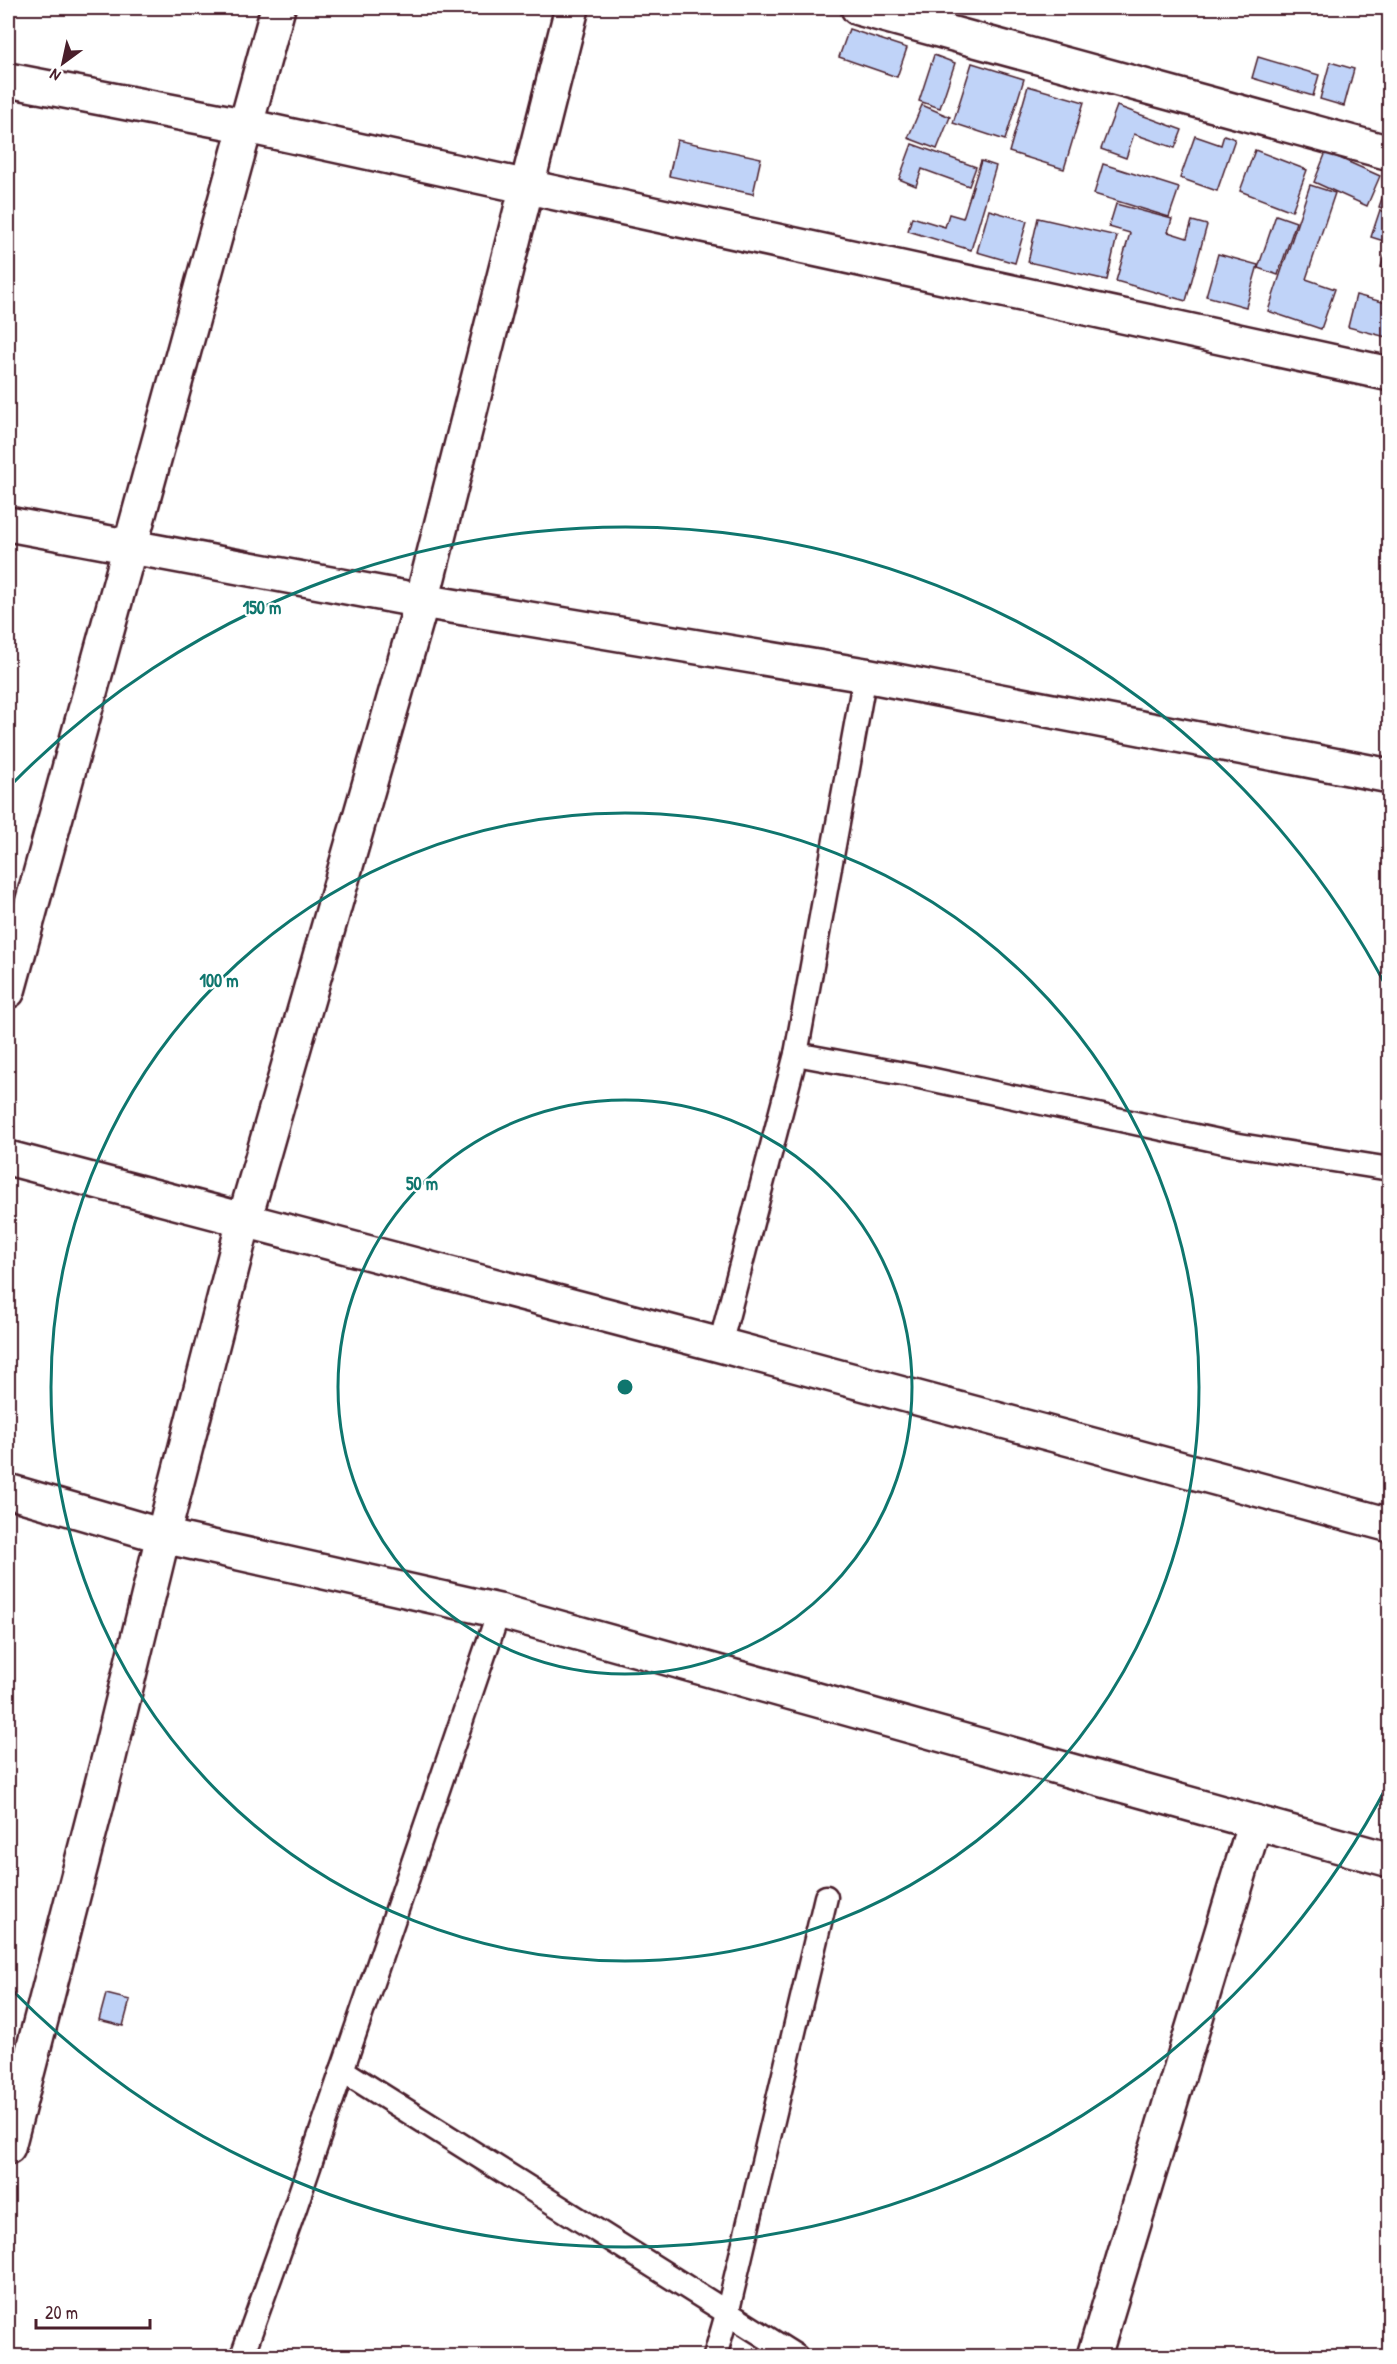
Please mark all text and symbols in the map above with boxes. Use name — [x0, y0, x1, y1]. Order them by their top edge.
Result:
north arrow — [33, 33, 93, 93]
text: N — [45, 64, 64, 87]
text: 150 m — [243, 595, 281, 620]
text: 100 m — [199, 968, 239, 993]
text: 50 m — [406, 1171, 438, 1196]
centre of rings — [615, 1377, 635, 1397]
scale bar — [36, 2292, 150, 2330]
text: 20 m — [45, 2300, 78, 2325]

